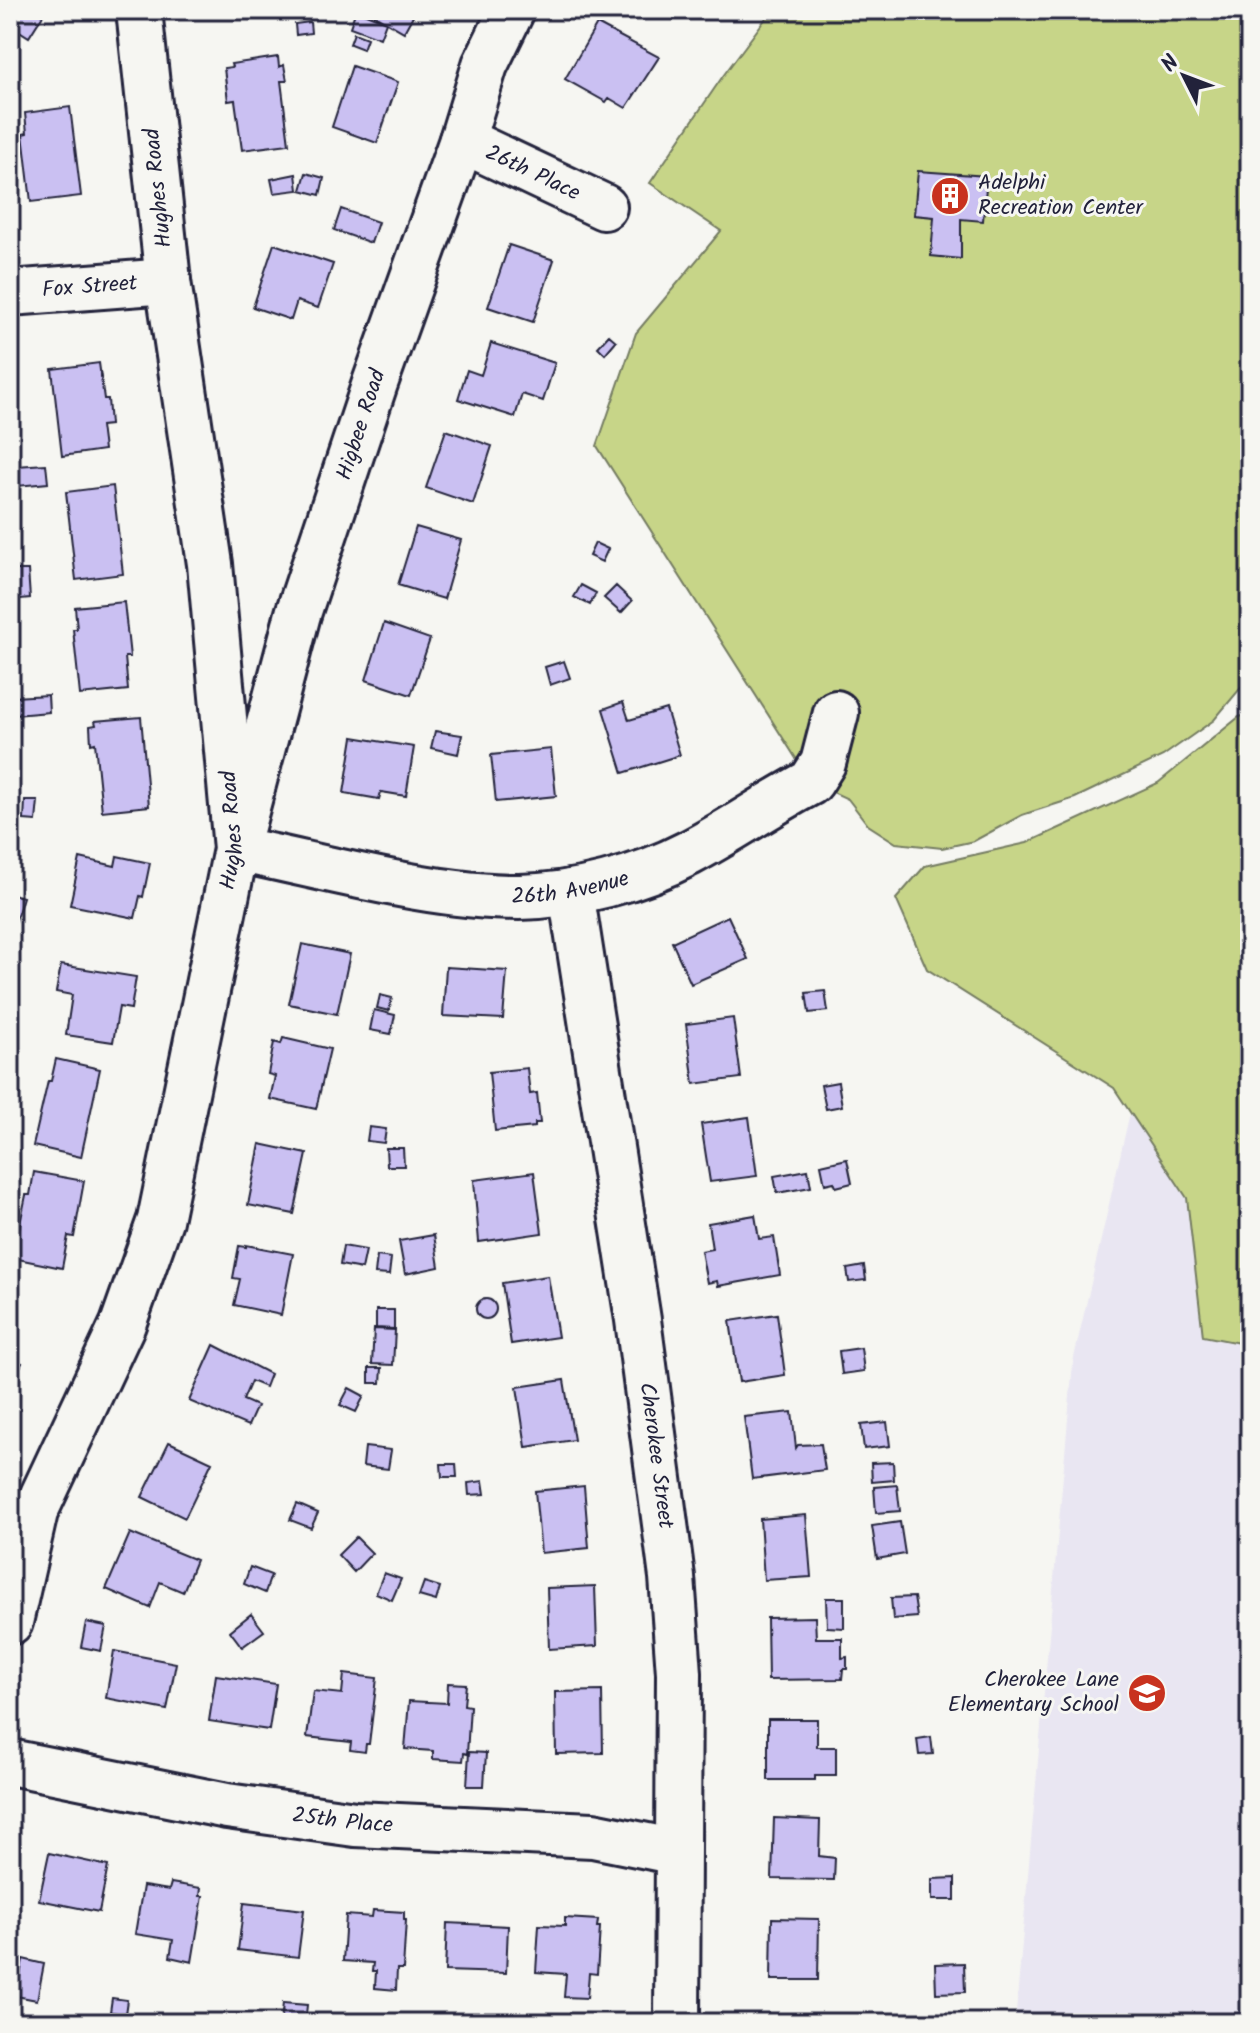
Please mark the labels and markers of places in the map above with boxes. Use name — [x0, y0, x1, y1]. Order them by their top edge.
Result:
place label: Adelphi Recreation Center — [978, 166, 1145, 226]
building icon: Adelphi Recreation Center — [929, 175, 971, 217]
place label: Cherokee Lane Elementary School — [948, 1663, 1120, 1723]
school or university icon: Cherokee Lane Elementary School — [1126, 1672, 1168, 1714]

